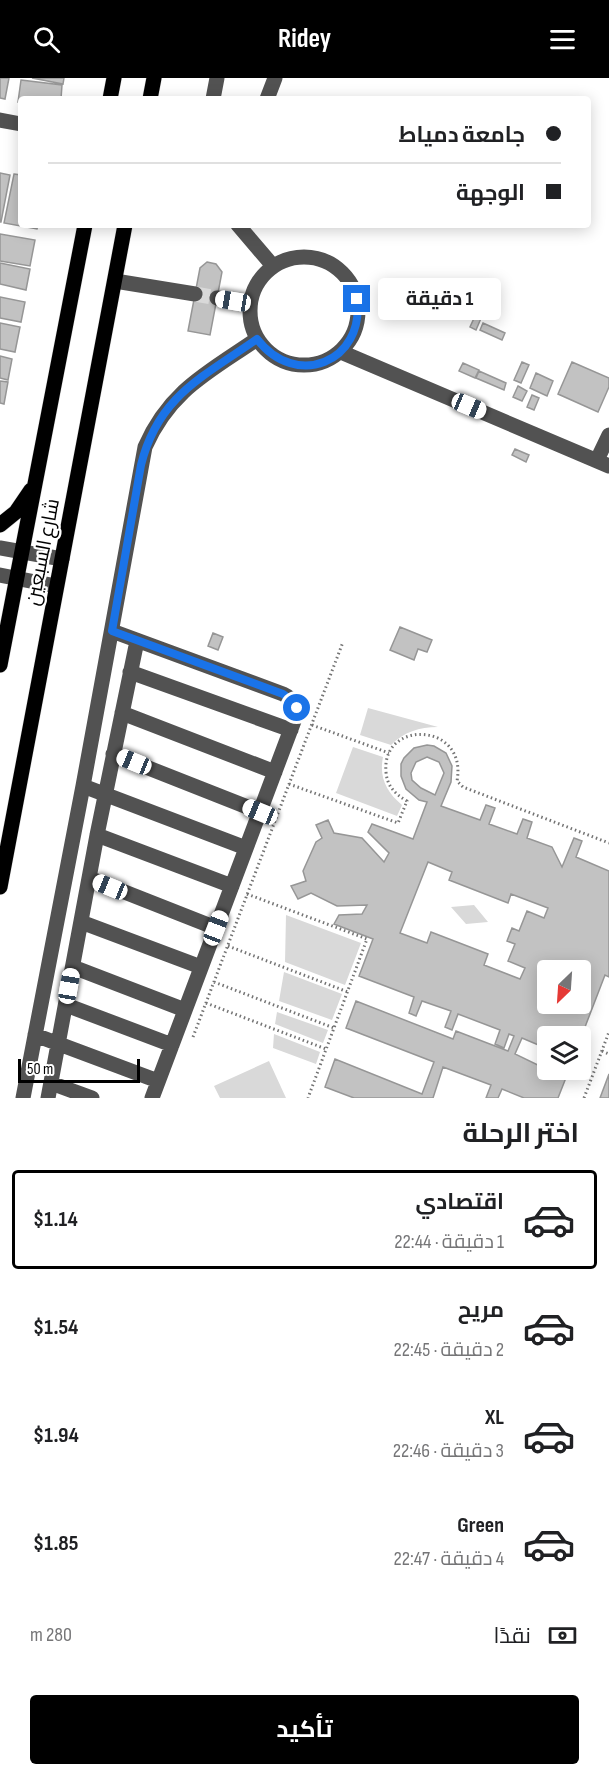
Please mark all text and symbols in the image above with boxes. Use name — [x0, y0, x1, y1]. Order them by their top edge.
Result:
icon: search — [30, 23, 63, 56]
text: Ridey — [278, 23, 331, 55]
icon: menu — [546, 23, 579, 56]
text: جامعة دمياط — [399, 122, 525, 149]
text: الوجهة — [456, 180, 525, 207]
callout: 1 دقيقة — [378, 278, 501, 320]
route end — [343, 285, 370, 312]
text: 1 دقيقة — [406, 287, 473, 311]
car — [214, 289, 252, 313]
car — [449, 391, 489, 421]
street label: شارع السبعين — [21, 497, 66, 608]
route start — [283, 694, 310, 721]
car — [114, 747, 154, 777]
car — [240, 797, 280, 827]
car — [90, 872, 130, 902]
car — [201, 908, 231, 948]
north arrow — [537, 960, 591, 1014]
map controls — [537, 960, 591, 1080]
car — [57, 967, 81, 1005]
button: layers — [537, 1026, 591, 1080]
scale bar — [18, 1056, 140, 1084]
text: 50 m — [27, 1060, 53, 1079]
text: اختر الرحلة — [463, 1118, 579, 1150]
text: اقتصادي — [415, 1189, 504, 1216]
icon: car — [522, 1193, 576, 1247]
text: $1.14 — [33, 1206, 78, 1233]
text: 1 دقيقة · 22:44 — [394, 1230, 504, 1254]
text: مريح — [458, 1297, 504, 1324]
icon: car — [522, 1301, 576, 1355]
text: $1.54 — [33, 1314, 78, 1341]
text: 2 دقيقة · 22:45 — [393, 1338, 504, 1362]
text: XL — [485, 1404, 504, 1431]
icon: car — [522, 1409, 576, 1463]
text: $1.94 — [33, 1422, 79, 1449]
text: 3 دقيقة · 22:46 — [393, 1439, 504, 1463]
text: Green — [457, 1512, 504, 1539]
icon: car — [522, 1517, 576, 1571]
text: $1.85 — [33, 1530, 78, 1557]
text: 4 دقيقة · 22:47 — [394, 1547, 504, 1571]
icon: cash — [546, 1619, 579, 1652]
text: 280 m — [30, 1623, 72, 1647]
text: نقدًا — [493, 1623, 531, 1650]
button: تأكيد — [30, 1695, 579, 1764]

